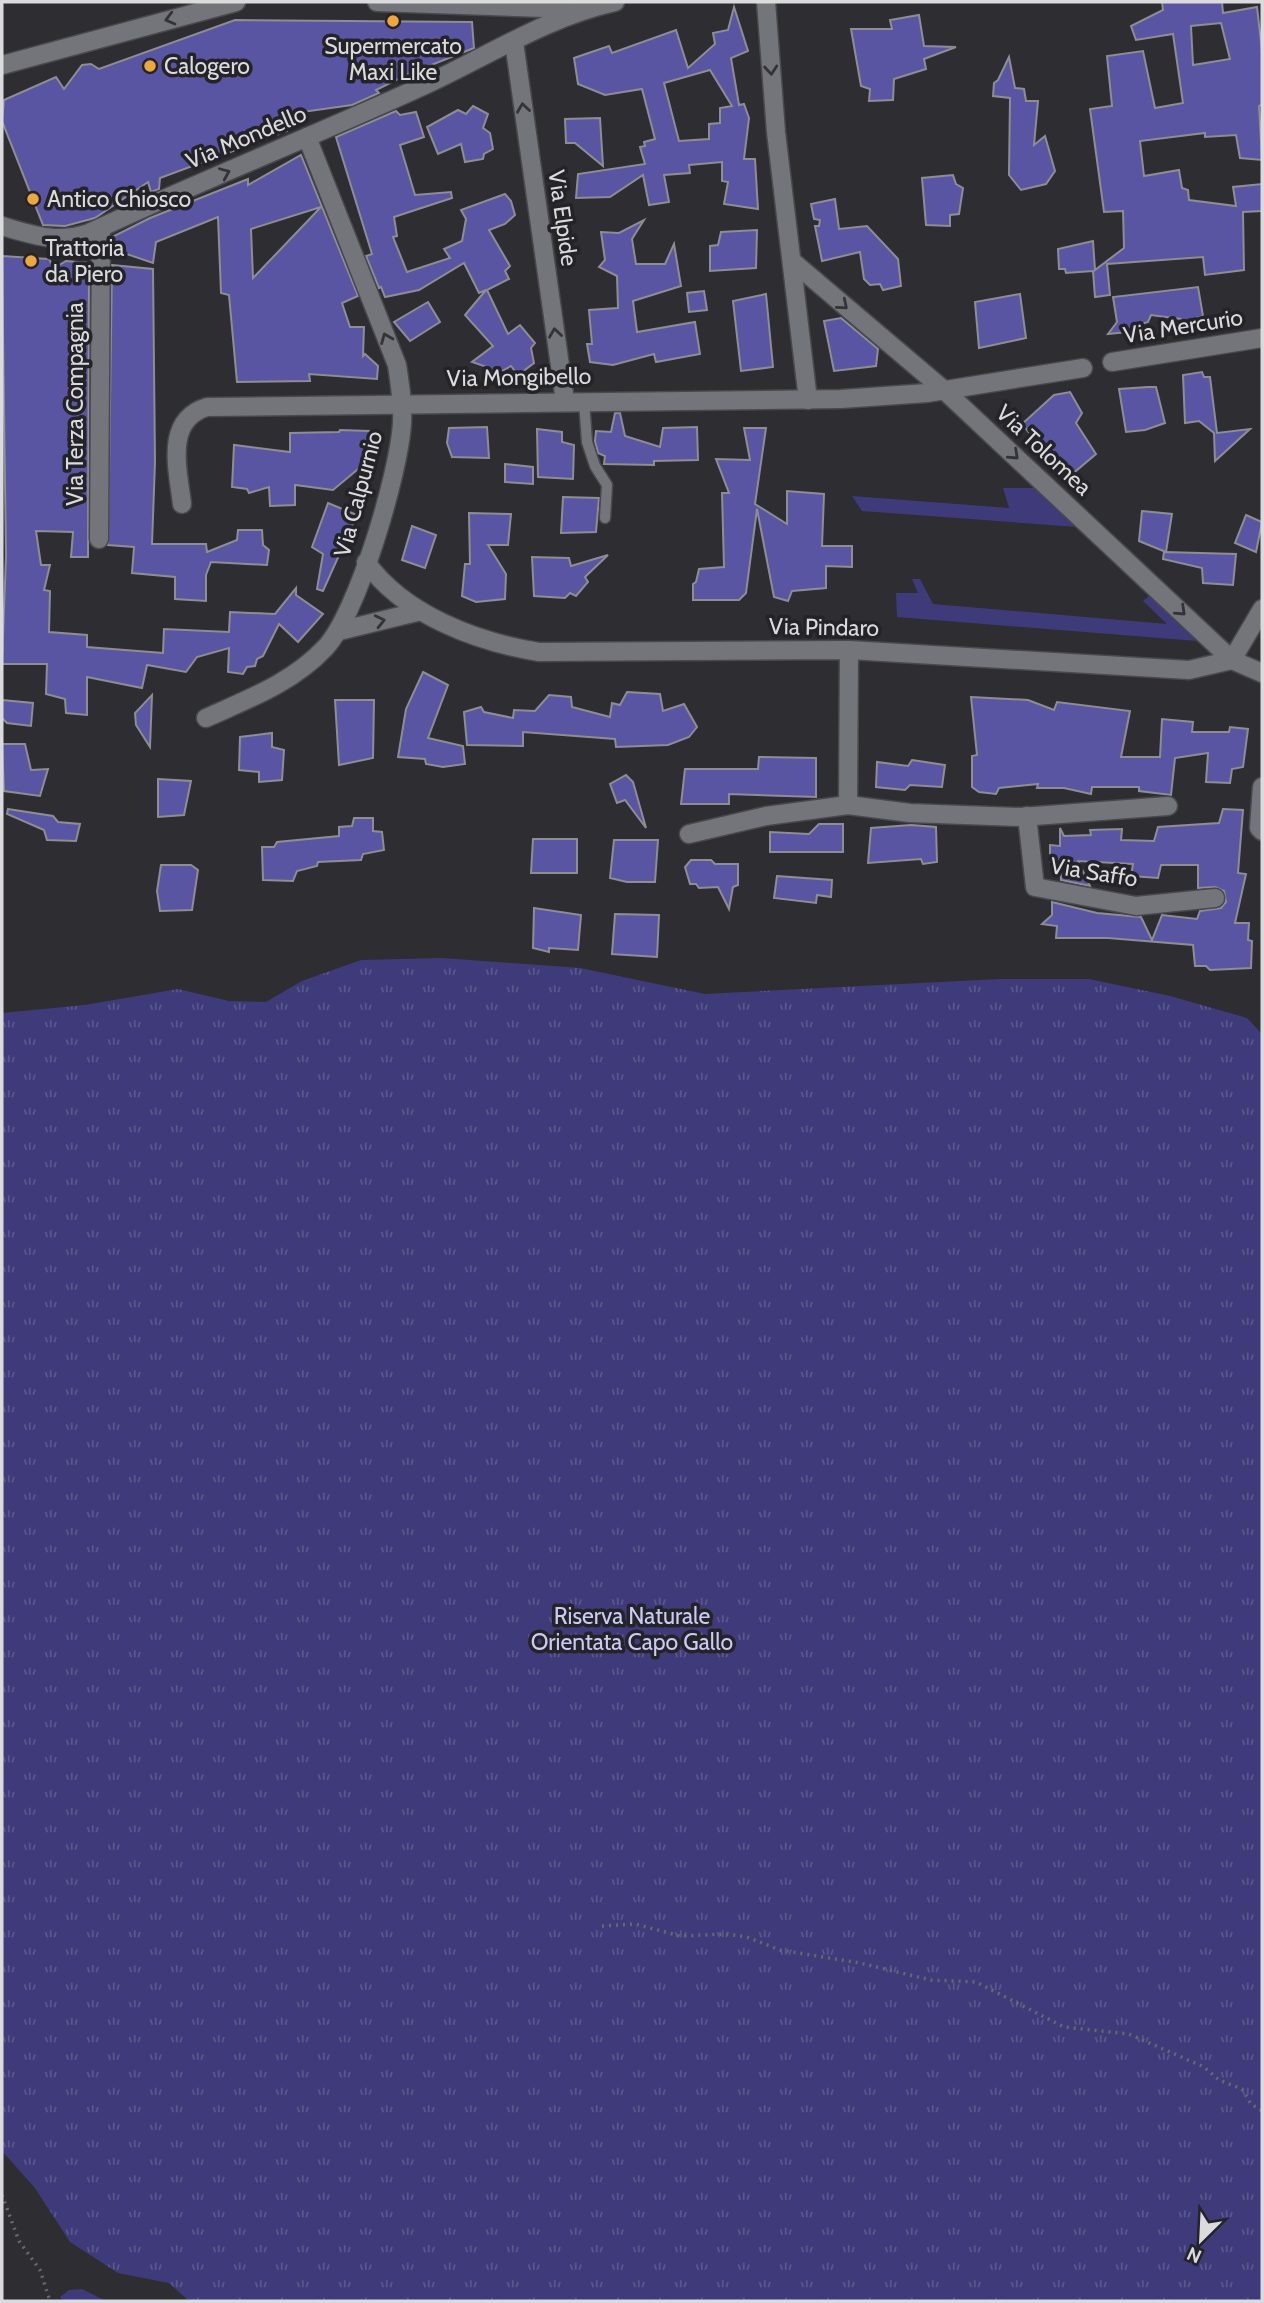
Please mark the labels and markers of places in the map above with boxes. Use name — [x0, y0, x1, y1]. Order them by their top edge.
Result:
marker: Supermercato Maxi Like — [385, 13, 401, 29]
place label: Supermercato Maxi Like — [324, 32, 462, 86]
place label: Calogero — [164, 52, 250, 80]
marker: Calogero — [142, 58, 158, 74]
place label: Antico Chiosco — [47, 185, 191, 213]
marker: Antico Chiosco — [25, 191, 41, 207]
place label: Trattoria da Piero — [45, 234, 124, 288]
marker: Trattoria da Piero — [23, 253, 39, 269]

